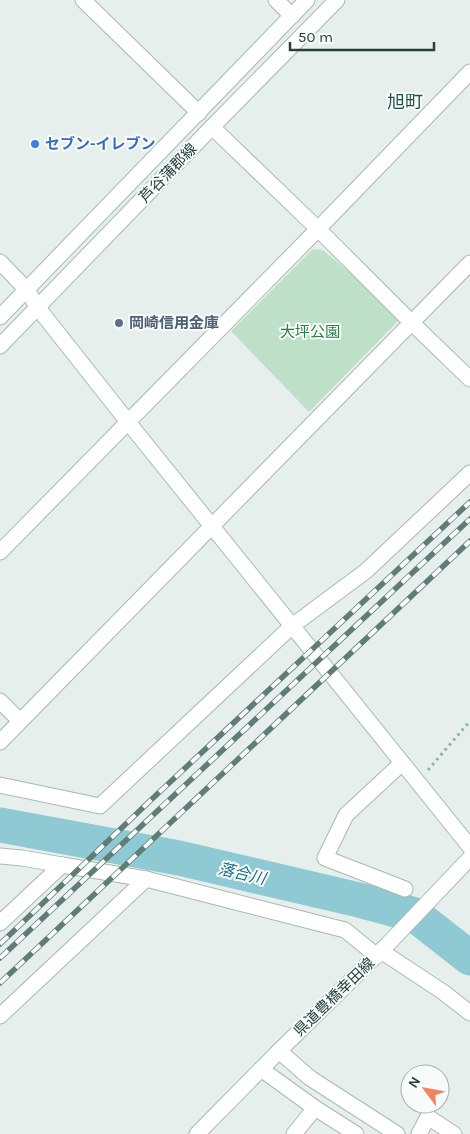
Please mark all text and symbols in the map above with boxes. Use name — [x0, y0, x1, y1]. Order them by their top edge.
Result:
scale bar — [290, 20, 434, 52]
text: 50 m — [298, 28, 333, 46]
district label: 旭町 — [387, 91, 423, 113]
place label: セブン-イレブン — [45, 135, 156, 153]
marker: セブン-イレブン — [29, 138, 41, 150]
street label: 芦谷蒲郡線 — [135, 140, 201, 206]
place label: 岡崎信用金庫 — [129, 314, 219, 332]
marker: 岡崎信用金庫 — [113, 317, 125, 329]
park label: 大坪公園 — [280, 323, 340, 341]
water label: 落合川 — [216, 859, 269, 889]
street label: 県道豊橋幸田線 — [290, 954, 378, 1040]
north arrow — [400, 1064, 450, 1114]
text: N — [405, 1074, 424, 1091]

